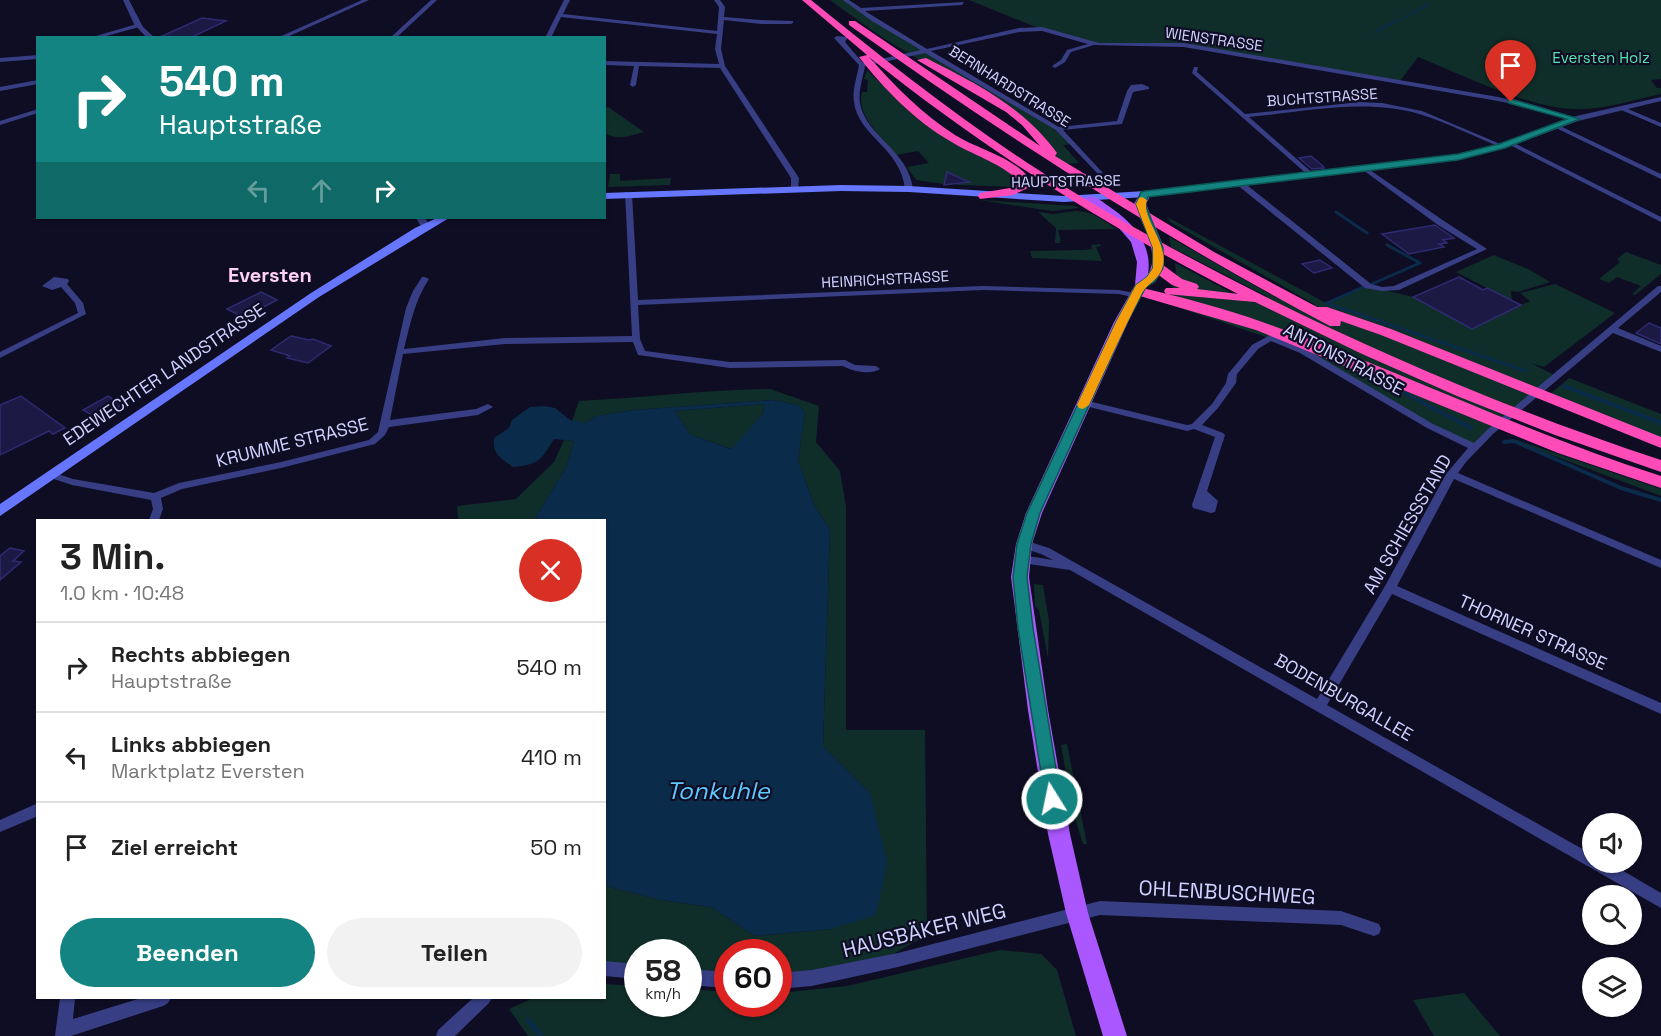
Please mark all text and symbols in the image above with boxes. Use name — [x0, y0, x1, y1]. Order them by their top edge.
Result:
street label: WIENSTRASSE — [1164, 23, 1264, 55]
pin — [1485, 40, 1536, 102]
street label: BERNHARDSTRASSE — [946, 41, 1074, 131]
park label: Eversten Holz — [1552, 48, 1650, 67]
icon: arrive — [1494, 49, 1527, 82]
text: 540 m — [159, 55, 285, 108]
icon: right — [60, 60, 138, 138]
street label: BUCHTSTRASSE — [1266, 84, 1378, 110]
text: Hauptstraße — [159, 107, 322, 142]
street label: HAUPTSTRASSE — [1011, 171, 1121, 191]
icon: left — [242, 174, 275, 207]
icon: ahead — [305, 174, 338, 207]
icon: right — [368, 174, 401, 207]
district label: Eversten — [228, 262, 312, 288]
street label: HEINRICHSTRASSE — [821, 266, 949, 292]
street label: EDEWECHTER LANDSTRASSE — [58, 298, 270, 450]
street label: ANTONSTRASSE — [1280, 318, 1408, 400]
street label: KRUMME STRASSE — [213, 412, 371, 472]
street label: AM SCHIESSSTAND — [1358, 450, 1456, 598]
text: 3 Min. — [60, 534, 165, 580]
button: close — [519, 539, 582, 602]
text: 1.0 km · 10:48 — [60, 580, 184, 606]
street label: THORNER STRASSE — [1455, 589, 1611, 675]
text: Rechts abbiegen — [111, 640, 291, 668]
street label: BODENBURGALLEE — [1271, 648, 1417, 746]
icon: right — [60, 651, 93, 684]
text: 540 m — [516, 653, 582, 681]
text: Hauptstraße — [111, 668, 232, 694]
text: Links abbiegen — [111, 730, 271, 758]
icon: left — [60, 741, 93, 774]
text: 410 m — [521, 743, 582, 771]
text: Marktplatz Eversten — [111, 758, 305, 784]
position arrow — [1020, 767, 1084, 831]
water label: Tonkuhle — [666, 775, 771, 806]
map controls — [1582, 813, 1642, 1017]
button: sound — [1582, 813, 1642, 873]
icon: arrive — [60, 831, 93, 864]
text: Ziel erreicht — [111, 833, 238, 861]
text: 50 m — [530, 833, 582, 861]
street label: OHLENBUSCHWEG — [1138, 874, 1316, 910]
button: search — [1582, 885, 1642, 945]
street label: HAUSBÄKER WEG — [839, 897, 1009, 963]
button: Beenden — [60, 918, 315, 987]
button: Teilen — [327, 918, 582, 987]
speed limit sign: 60 — [714, 939, 792, 1017]
text: 58 — [645, 951, 681, 990]
button: layers — [1582, 957, 1642, 1017]
text: km/h — [645, 984, 681, 1003]

